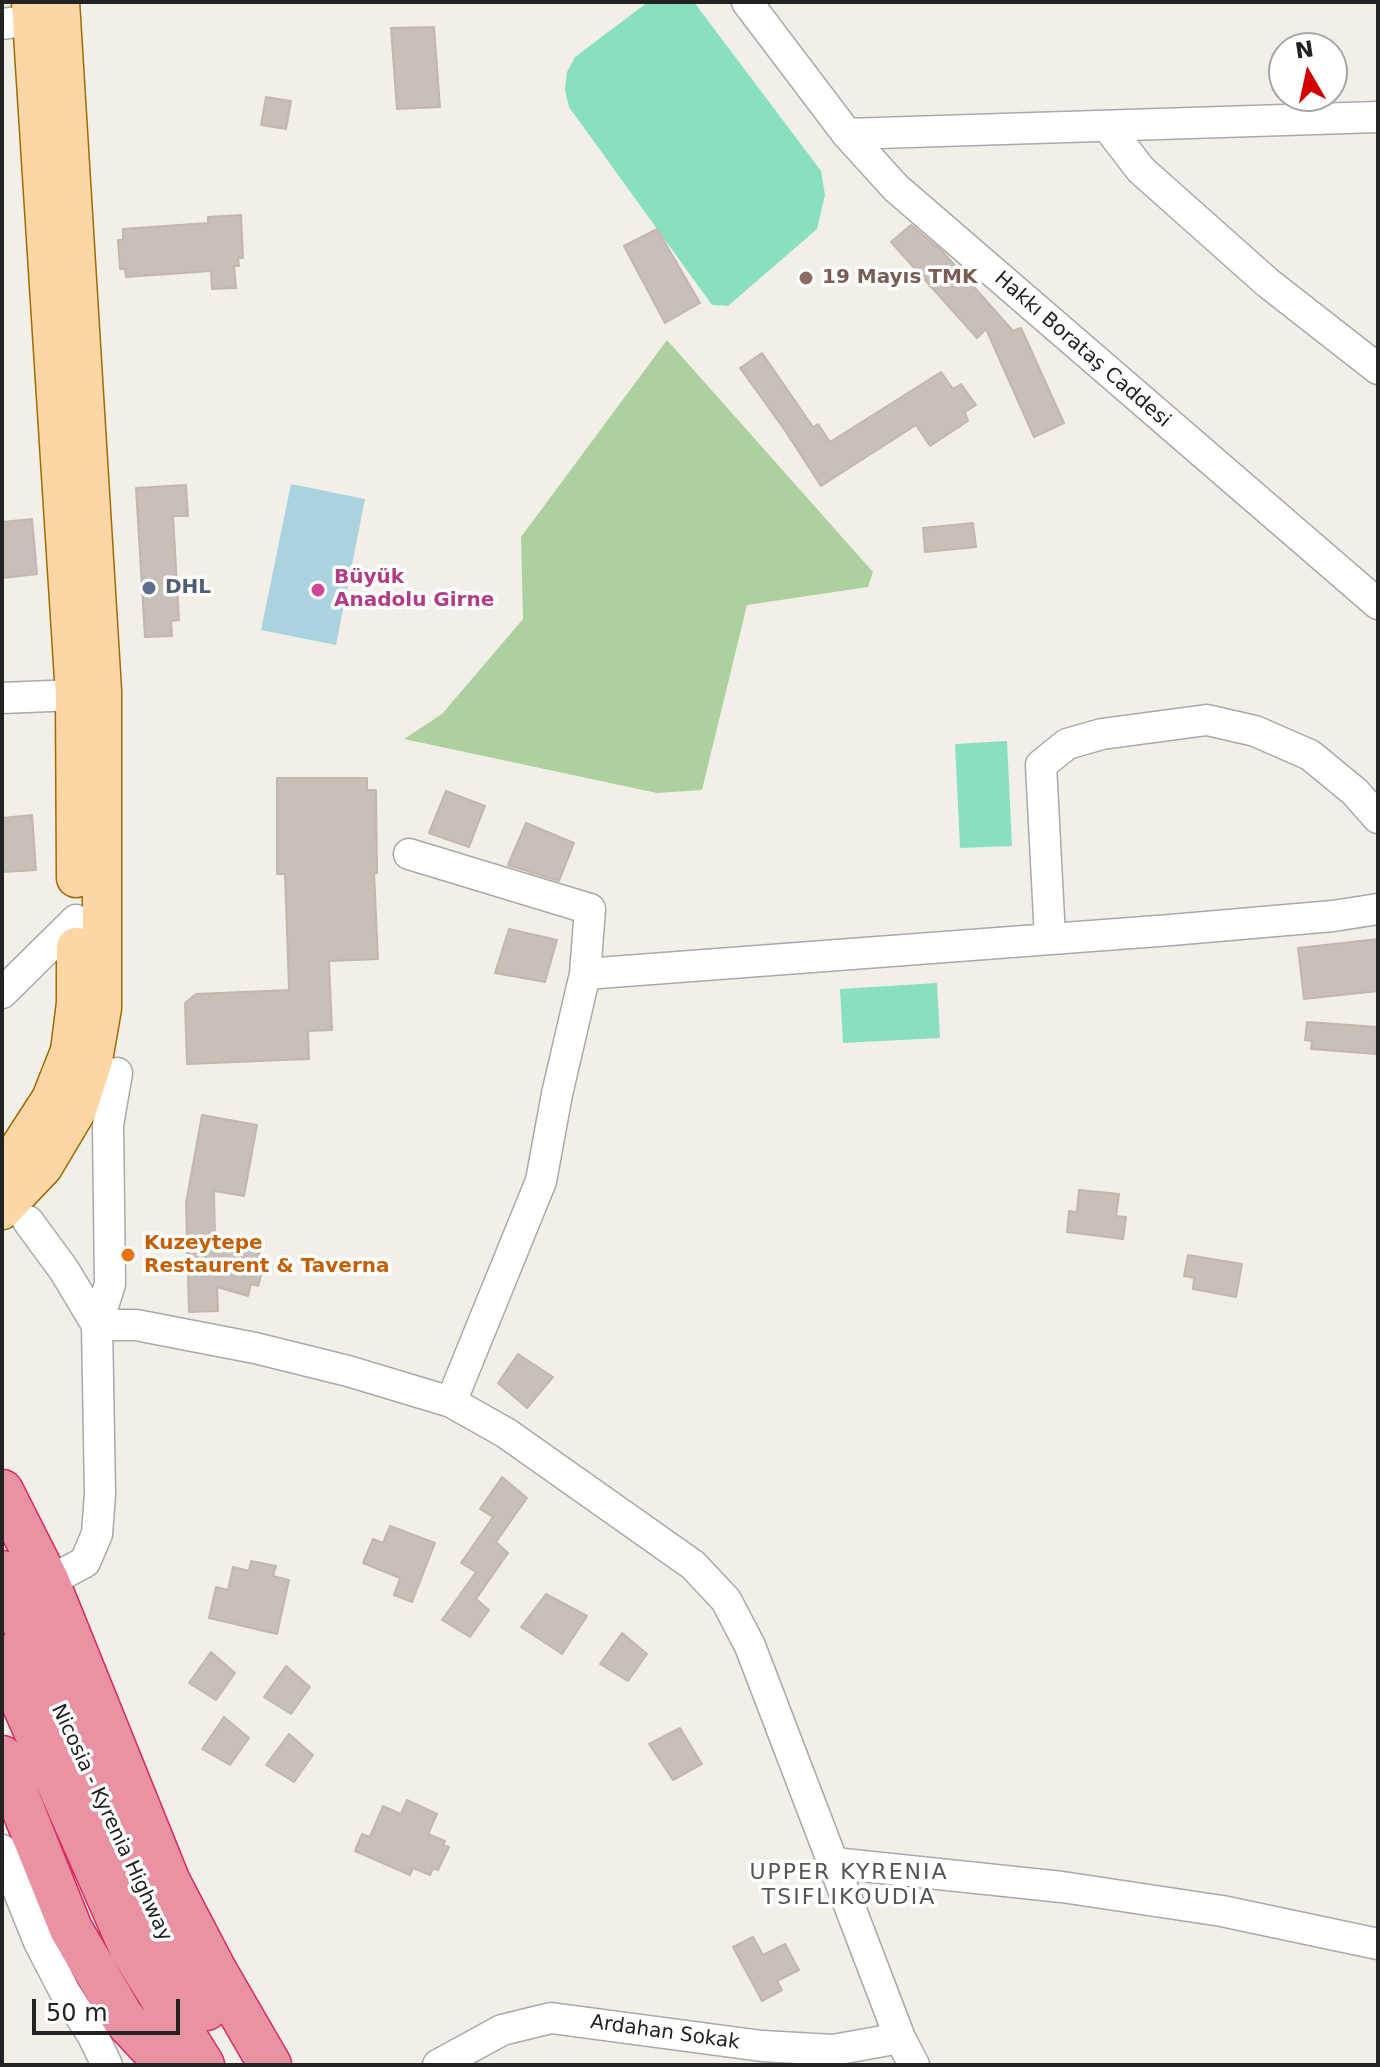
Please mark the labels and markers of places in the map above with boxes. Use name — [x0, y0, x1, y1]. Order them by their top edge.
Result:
place label: 19 Mayıs TMK — [822, 266, 977, 290]
marker: 19 Mayıs TMK — [797, 269, 815, 287]
place label: Büyük Anadolu Girne — [334, 566, 494, 613]
place label: DHL — [165, 576, 211, 600]
marker: DHL — [140, 579, 158, 597]
marker: Büyük Anadolu Girne — [309, 581, 327, 599]
place label: Kuzeytepe Restaurent & Taverna — [144, 1232, 390, 1279]
marker: Kuzeytepe Restaurent & Taverna — [119, 1246, 137, 1264]

